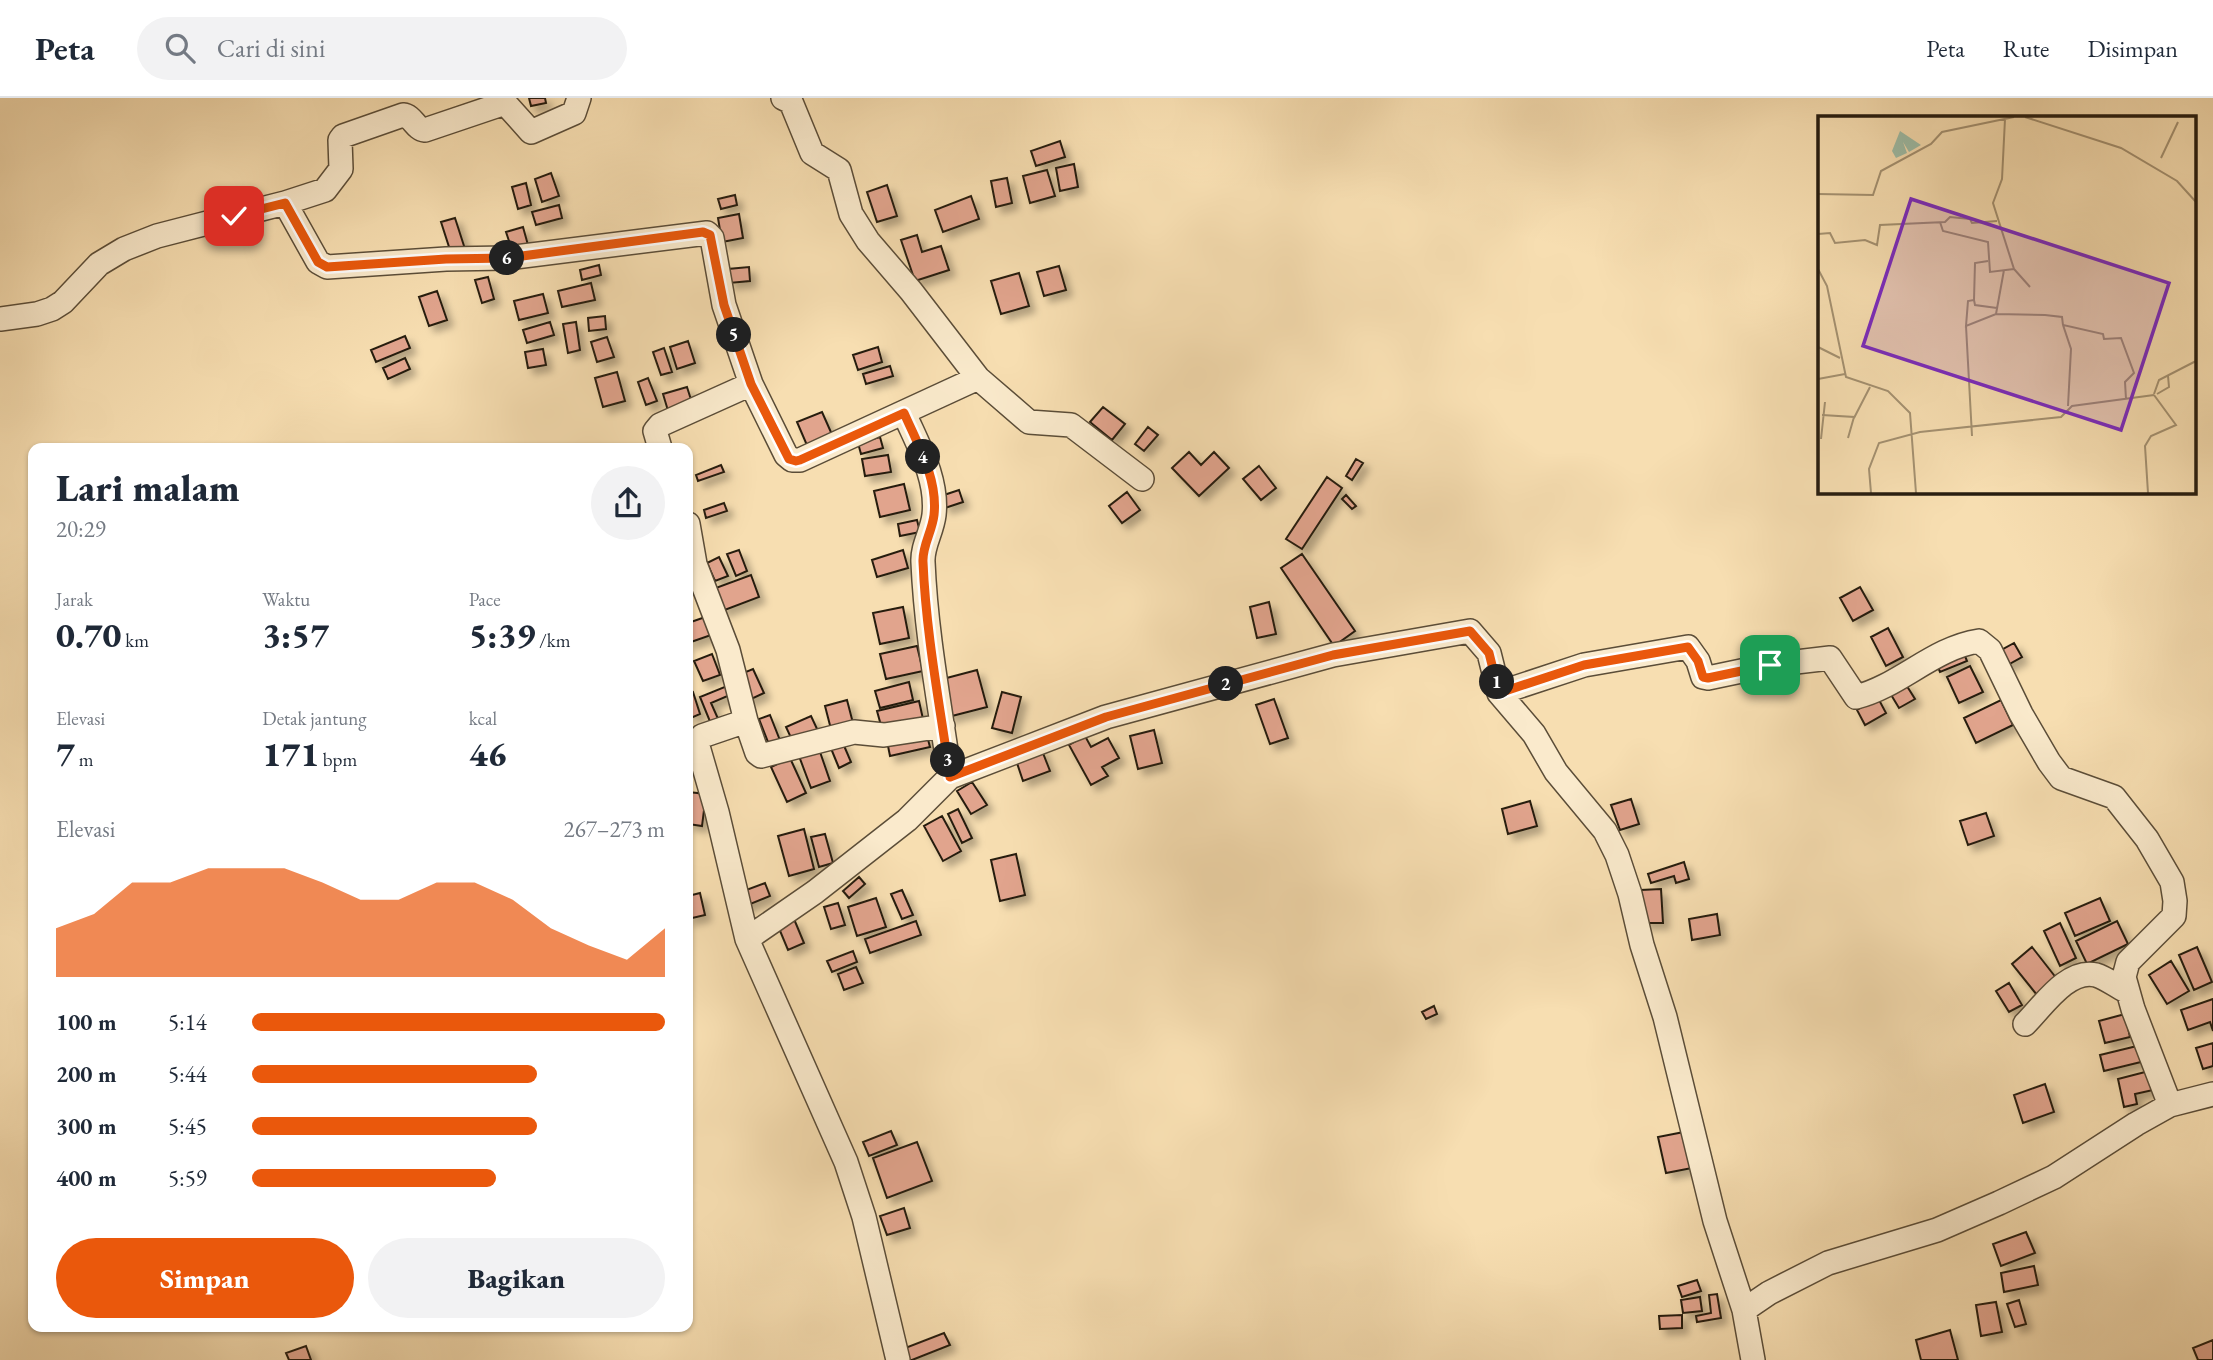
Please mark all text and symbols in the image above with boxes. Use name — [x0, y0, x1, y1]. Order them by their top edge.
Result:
search box — [137, 17, 627, 80]
text: Peta — [35, 27, 95, 70]
icon: search — [161, 29, 199, 67]
text: Cari di sini — [217, 31, 325, 65]
text: Peta — [1926, 33, 1965, 64]
text: Rute — [2003, 33, 2049, 64]
text: Disimpan — [2087, 33, 2178, 64]
inset map — [1818, 116, 2196, 494]
pin — [204, 186, 264, 246]
icon: check — [215, 197, 253, 235]
pin: 6 — [490, 240, 524, 276]
text: 6 — [501, 245, 512, 270]
pin: 5 — [716, 317, 752, 352]
text: 5 — [728, 322, 739, 347]
pin: 4 — [906, 440, 940, 474]
text: 4 — [917, 444, 928, 469]
text: Lari malam — [56, 463, 240, 512]
button: share — [591, 466, 665, 540]
text: 20:29 — [56, 514, 106, 544]
text: Jarak — [56, 587, 93, 612]
text: Waktu — [262, 587, 310, 612]
text: Pace — [469, 587, 501, 612]
text: 0.70 — [56, 612, 122, 657]
text: 3:57 — [262, 612, 329, 657]
text: 5:39 — [469, 612, 535, 657]
text: km — [122, 628, 149, 653]
text: /km — [535, 628, 571, 653]
pin — [1740, 635, 1800, 695]
icon: arrive — [1751, 646, 1789, 684]
pin: 1 — [1480, 664, 1514, 700]
pin: 2 — [1208, 666, 1244, 702]
text: 1 — [1491, 669, 1502, 694]
text: 2 — [1220, 671, 1231, 696]
text: Elevasi — [56, 706, 105, 731]
text: Detak jantung — [262, 706, 367, 731]
text: kcal — [469, 706, 497, 731]
text: 7 — [56, 731, 75, 776]
text: 171 — [262, 731, 319, 776]
text: 46 — [469, 731, 506, 776]
pin: 3 — [930, 742, 965, 778]
text: m — [75, 747, 94, 772]
text: bpm — [319, 747, 357, 772]
text: 3 — [942, 747, 953, 772]
text: Elevasi — [56, 814, 115, 844]
text: 267–273 m — [564, 814, 665, 844]
text: 100 m — [56, 1007, 117, 1037]
text: 5:14 — [168, 1007, 207, 1037]
text: 200 m — [56, 1059, 117, 1089]
text: 5:44 — [168, 1059, 207, 1089]
text: 300 m — [56, 1111, 117, 1141]
text: 5:45 — [168, 1111, 207, 1141]
text: 400 m — [56, 1163, 117, 1193]
text: 5:59 — [168, 1163, 207, 1193]
button: Simpan — [56, 1238, 354, 1318]
button: Bagikan — [368, 1238, 665, 1318]

